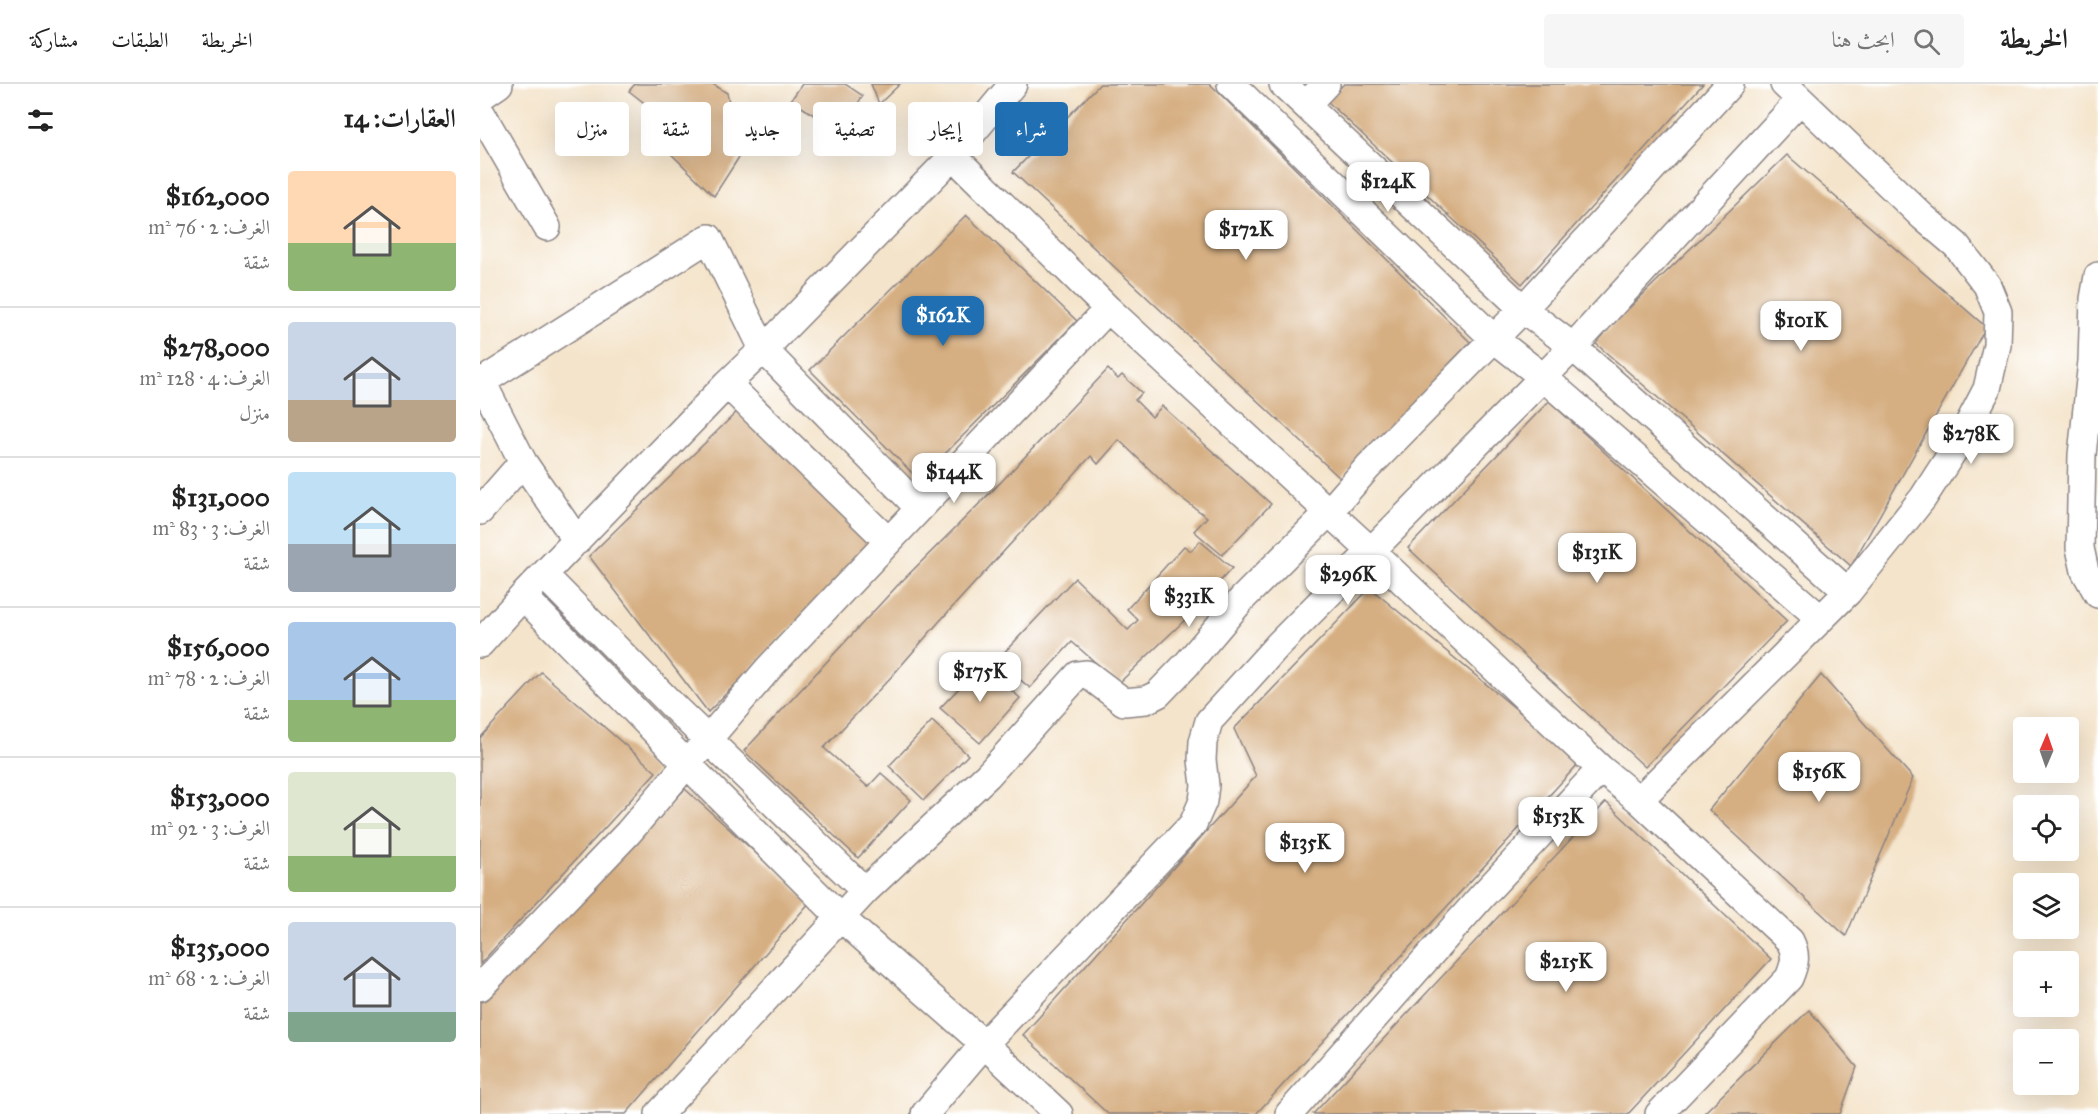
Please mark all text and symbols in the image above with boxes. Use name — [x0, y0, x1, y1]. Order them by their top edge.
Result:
search box — [1544, 14, 1964, 68]
text: الخريطة — [2000, 21, 2068, 56]
icon: search — [1910, 25, 1943, 58]
text: ابحث هنا — [1831, 26, 1895, 53]
text: مشاركة — [30, 27, 78, 53]
text: الطبقات — [111, 27, 168, 53]
text: الخريطة — [201, 27, 253, 53]
text: العقارات: 14 — [344, 102, 456, 134]
chip: منزل — [555, 102, 629, 156]
chip: شقة — [641, 102, 711, 156]
chip: جديد — [723, 102, 801, 156]
chip: تصفية — [813, 102, 896, 156]
chip: إيجار — [908, 102, 983, 156]
chip: شراء — [995, 102, 1068, 156]
icon: filters — [24, 104, 57, 137]
pin: $124K — [1346, 162, 1430, 213]
text: $124K — [1360, 169, 1416, 193]
text: $162,000 — [165, 180, 270, 212]
icon: home — [336, 195, 408, 267]
pin: $172K — [1204, 210, 1288, 261]
text: الغرف: 2 · 76 m² — [148, 215, 270, 239]
text: $172K — [1219, 217, 1273, 241]
text: شقة — [244, 250, 270, 274]
pin: $162K — [901, 296, 985, 347]
pin: $101K — [1759, 301, 1843, 352]
text: $162K — [916, 303, 970, 327]
text: $101K — [1774, 308, 1828, 332]
text: $278,000 — [162, 331, 270, 363]
icon: home — [336, 346, 408, 418]
text: الغرف: 4 · 128 m² — [139, 366, 270, 390]
text: منزل — [239, 401, 270, 425]
pin: $278K — [1929, 414, 2013, 465]
text: $278K — [1943, 421, 1999, 445]
pin: $144K — [912, 453, 996, 504]
text: $144K — [926, 460, 982, 484]
text: $131,000 — [171, 481, 270, 513]
icon: home — [336, 496, 408, 568]
text: الغرف: 3 · 83 m² — [152, 516, 270, 540]
pin: $131K — [1555, 533, 1639, 584]
text: $131K — [1572, 540, 1622, 564]
text: شقة — [244, 551, 270, 575]
pin: $296K — [1306, 555, 1390, 606]
text: $296K — [1319, 562, 1377, 586]
pin: $331K — [1147, 577, 1231, 628]
text: $331K — [1164, 584, 1214, 608]
text: $156,000 — [167, 631, 270, 663]
icon: home — [336, 646, 408, 718]
pin: $175K — [938, 652, 1022, 703]
text: $175K — [953, 659, 1007, 683]
text: الغرف: 2 · 78 m² — [148, 666, 270, 690]
text: شقة — [244, 701, 270, 725]
north arrow — [2013, 717, 2079, 783]
map controls — [2013, 717, 2079, 1095]
pin: $156K — [1777, 752, 1861, 803]
text: $156K — [1792, 759, 1846, 783]
text: $153,000 — [170, 781, 270, 813]
button: locate — [2013, 795, 2079, 861]
icon: home — [336, 796, 408, 868]
pin: $153K — [1516, 797, 1600, 848]
text: $153K — [1532, 804, 1584, 828]
text: الغرف: 3 · 92 m² — [150, 816, 270, 840]
pin: $135K — [1263, 823, 1347, 874]
text: $135K — [1279, 830, 1331, 854]
text: شقة — [244, 851, 270, 875]
button: layers — [2013, 873, 2079, 939]
text: $135,000 — [170, 931, 270, 963]
pin: $215K — [1524, 942, 1608, 993]
icon: home — [336, 946, 408, 1018]
text: $215K — [1539, 949, 1593, 973]
button: + — [2013, 951, 2079, 1017]
text: الغرف: 2 · 68 m² — [148, 966, 270, 990]
text: شقة — [244, 1001, 270, 1025]
button: − — [2013, 1029, 2079, 1095]

